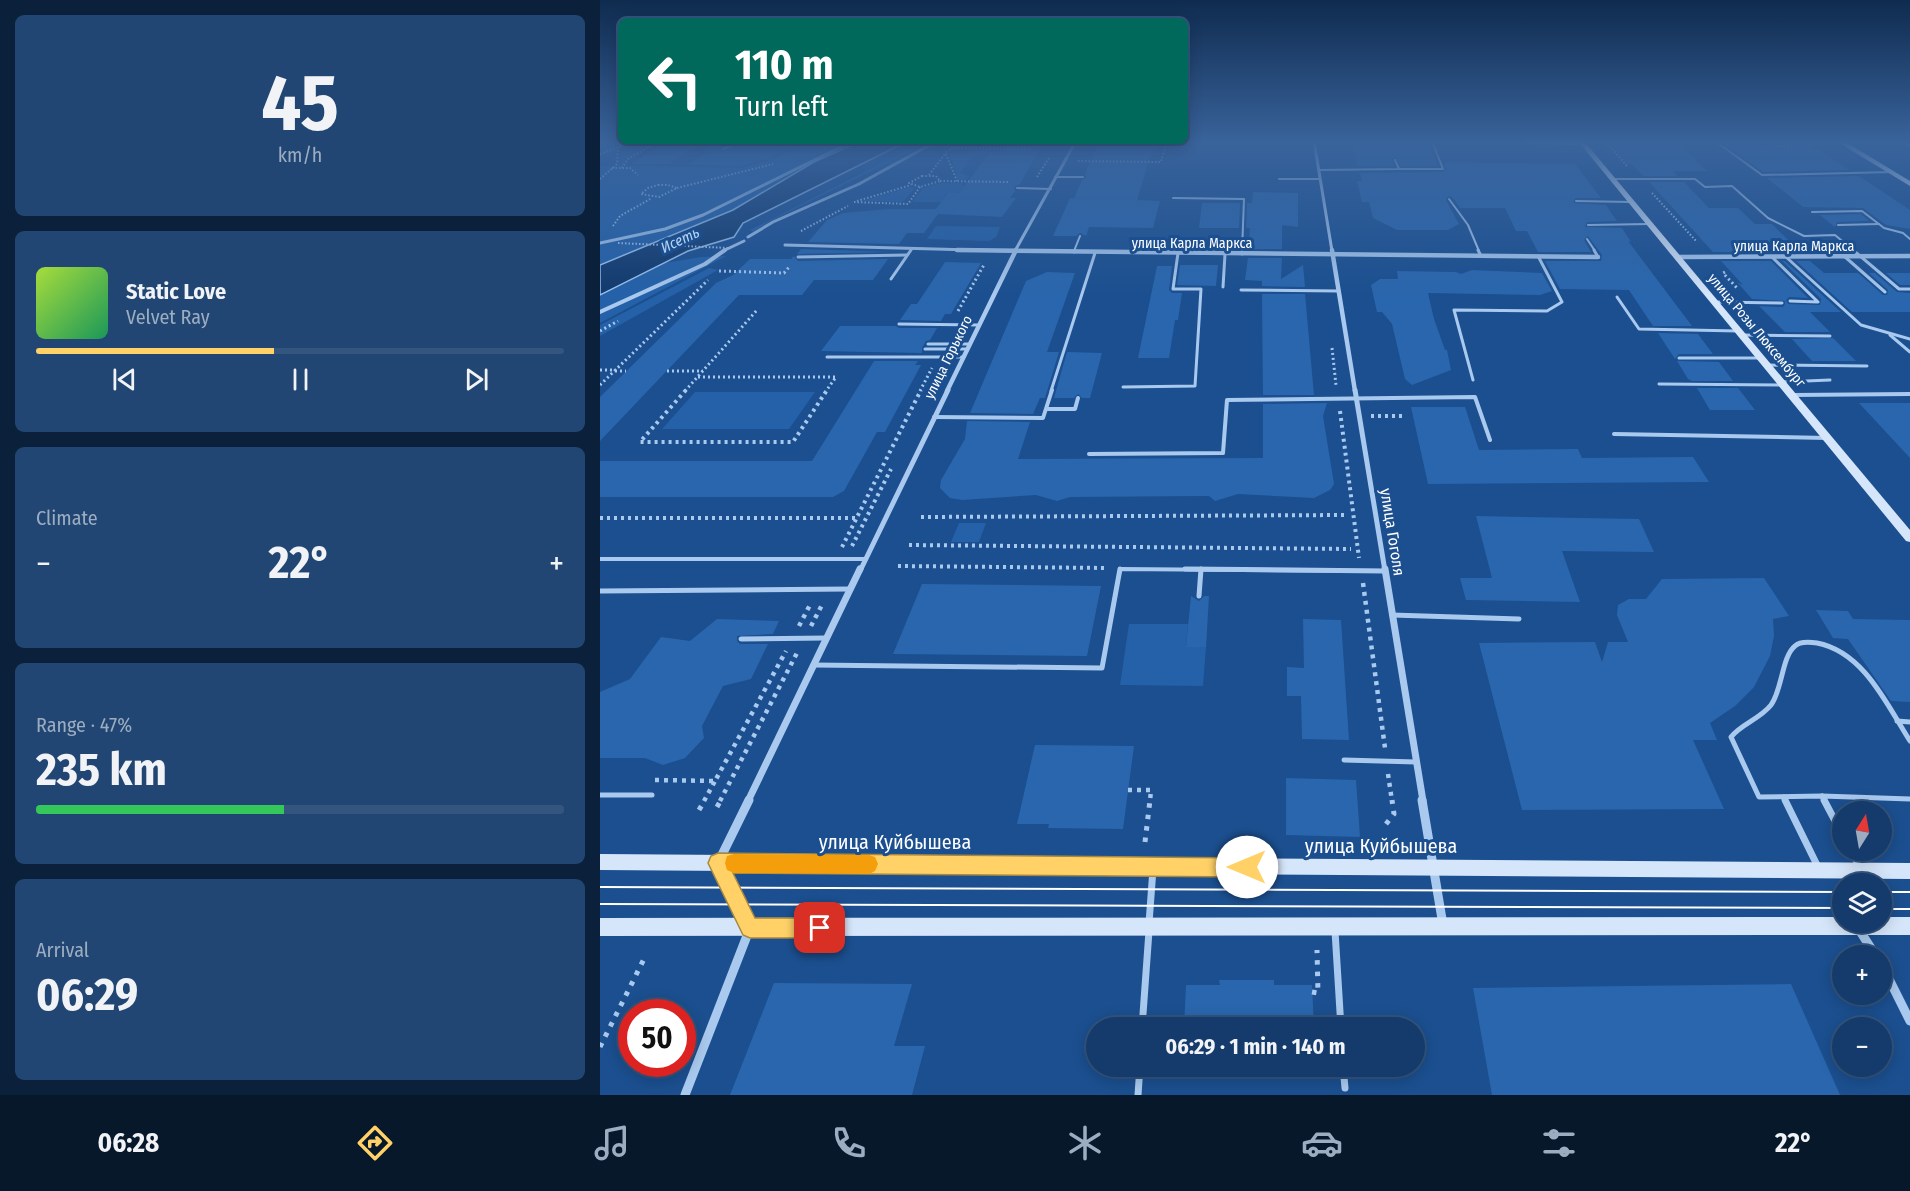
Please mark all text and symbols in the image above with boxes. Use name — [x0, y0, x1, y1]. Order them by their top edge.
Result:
text: 110 m — [735, 40, 834, 90]
icon: left — [636, 42, 714, 120]
text: 45 — [261, 57, 339, 151]
text: Turn left — [735, 91, 828, 123]
text: km/h — [278, 143, 322, 167]
water label: Исеть — [658, 223, 702, 257]
street label: улица Карла Маркса — [1132, 235, 1252, 252]
street label: улица Карла Маркса — [1734, 238, 1854, 255]
street label: улица Розы Люксембург — [1704, 270, 1810, 391]
text: Static Love — [126, 278, 226, 305]
text: Velvet Ray — [126, 305, 210, 329]
street label: улица Горького — [921, 313, 976, 402]
icon: previous — [108, 363, 141, 396]
icon: pause — [284, 363, 317, 396]
icon: next — [460, 363, 493, 396]
street label: улица Гоголя — [1376, 487, 1409, 577]
text: Climate — [36, 506, 98, 530]
text: 22° — [269, 536, 331, 590]
text: − — [36, 544, 51, 584]
text: + — [549, 544, 564, 584]
text: Range · 47% — [36, 713, 132, 737]
text: 235 km — [36, 743, 167, 797]
north arrow — [1832, 801, 1892, 861]
map controls — [1832, 801, 1892, 1077]
street label: улица Куйбышева — [819, 830, 971, 854]
street label: улица Куйбышева — [1305, 834, 1457, 858]
position arrow — [1215, 835, 1279, 899]
button: layers — [1832, 873, 1892, 933]
pin — [794, 902, 845, 953]
icon: arrive — [803, 911, 836, 944]
text: Arrival — [36, 938, 89, 962]
button: + — [1832, 945, 1892, 1005]
text: 06:29 — [36, 968, 138, 1022]
speed limit sign: 50 — [618, 999, 696, 1077]
button: − — [1832, 1017, 1892, 1077]
text: 06:29 · 1 min · 140 m — [1165, 1033, 1346, 1060]
icon: directions — [354, 1122, 396, 1164]
icon: music — [591, 1122, 633, 1164]
icon: phone — [828, 1122, 870, 1164]
icon: climate — [1064, 1122, 1106, 1164]
icon: car — [1301, 1122, 1343, 1164]
icon: filters — [1538, 1122, 1580, 1164]
text: 06:28 — [97, 1127, 159, 1159]
text: 22° — [1775, 1127, 1813, 1159]

